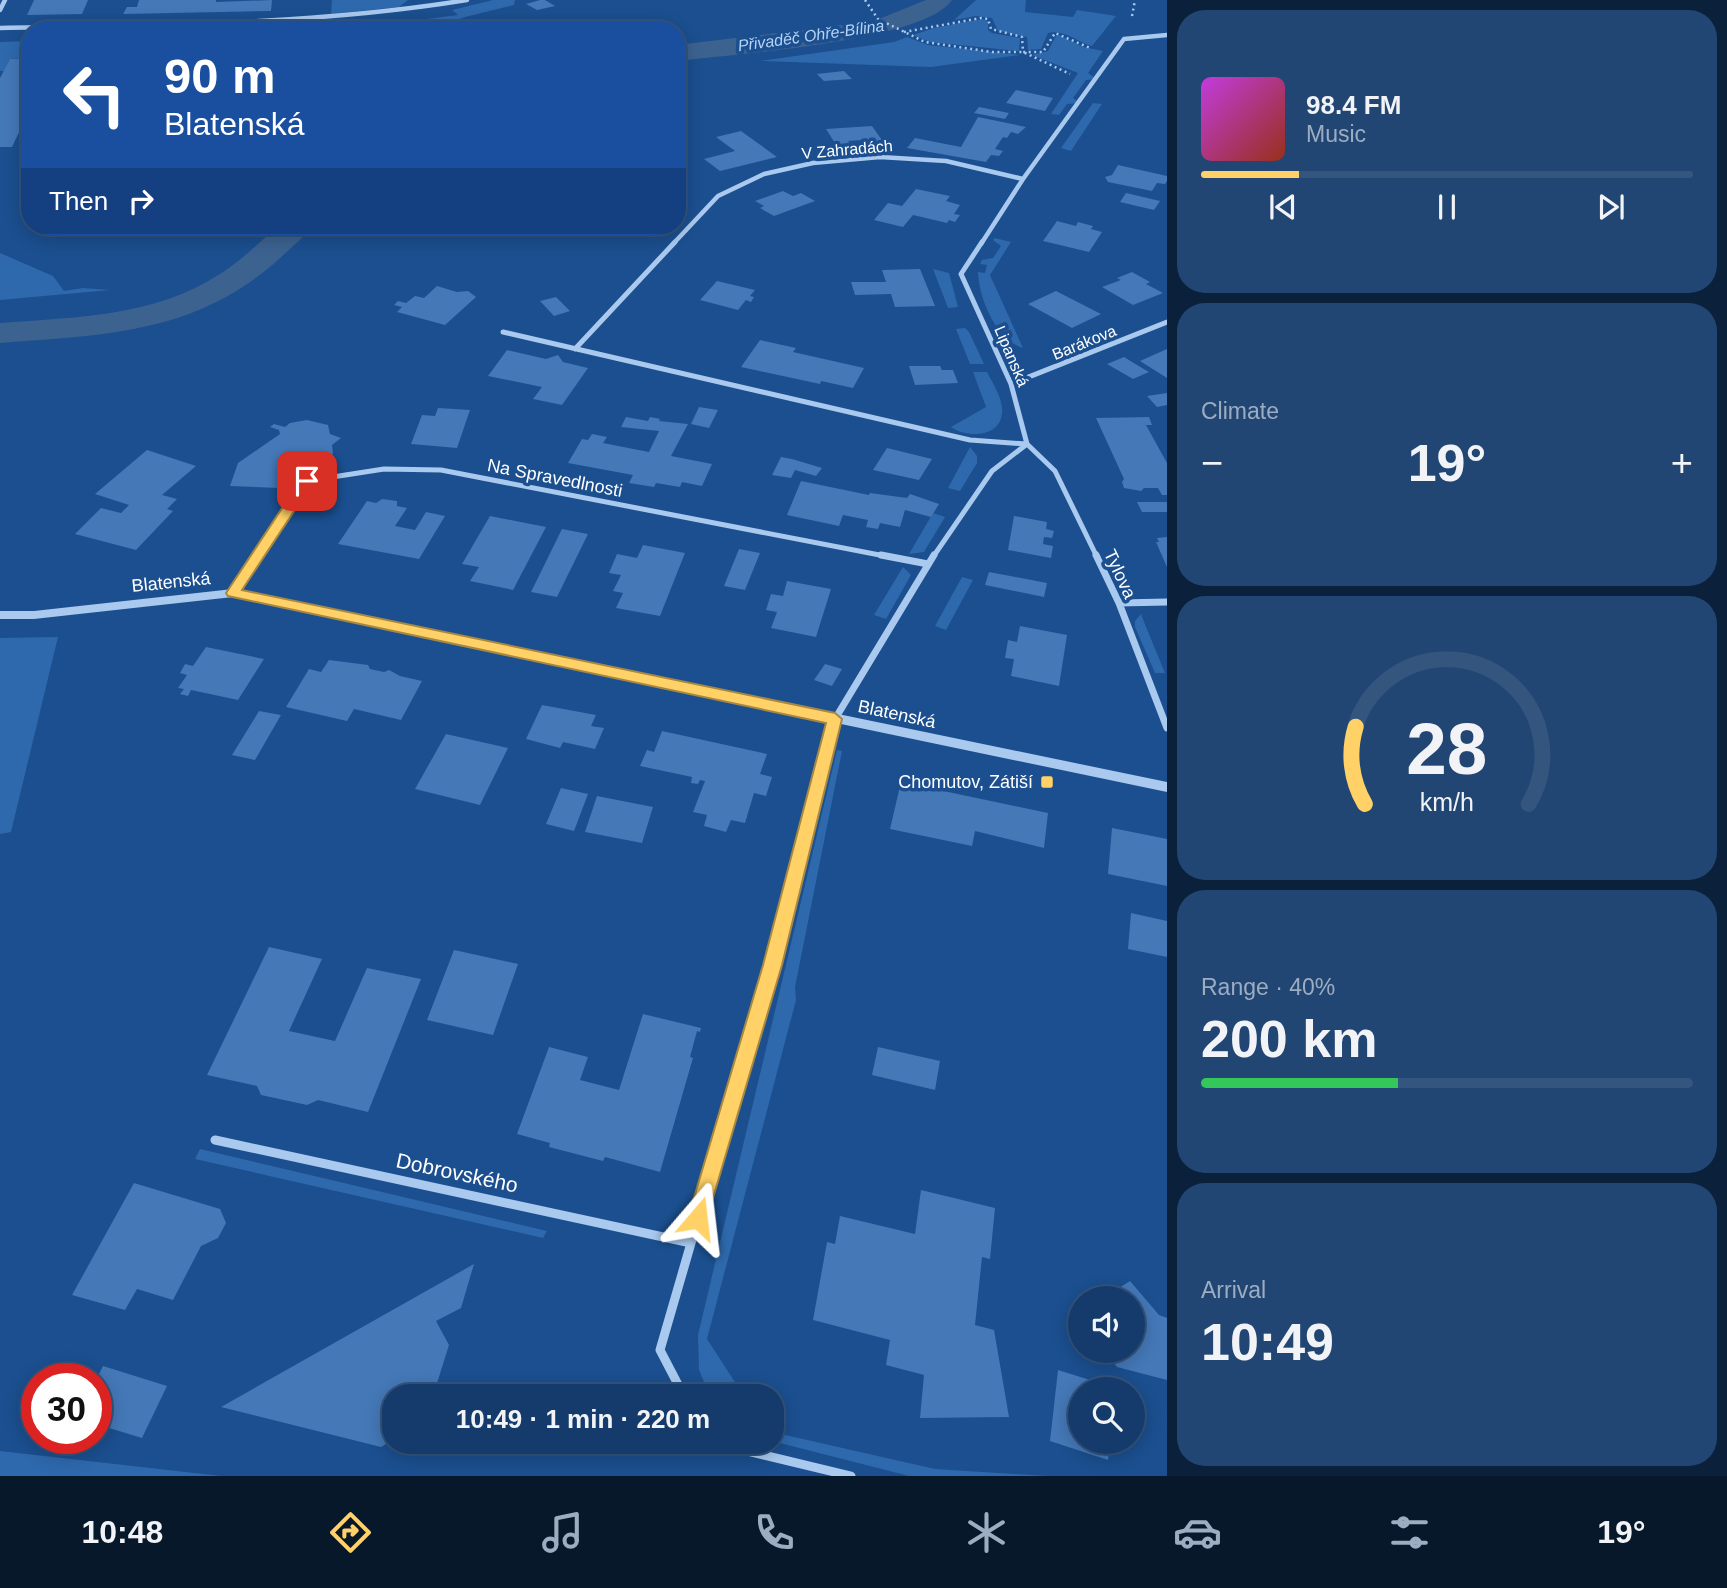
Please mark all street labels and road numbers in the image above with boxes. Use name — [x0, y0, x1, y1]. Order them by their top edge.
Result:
street label: V Zahradách — [801, 137, 893, 162]
street label: Barákova — [1050, 322, 1119, 363]
street label: Lipanská — [991, 323, 1032, 389]
street label: Na Spravedlnosti — [486, 455, 624, 501]
street label: Tylova — [1100, 546, 1140, 603]
street label: Blatenská — [131, 568, 212, 596]
street label: Blatenská — [856, 696, 939, 732]
street label: Dobrovského — [394, 1148, 520, 1197]

